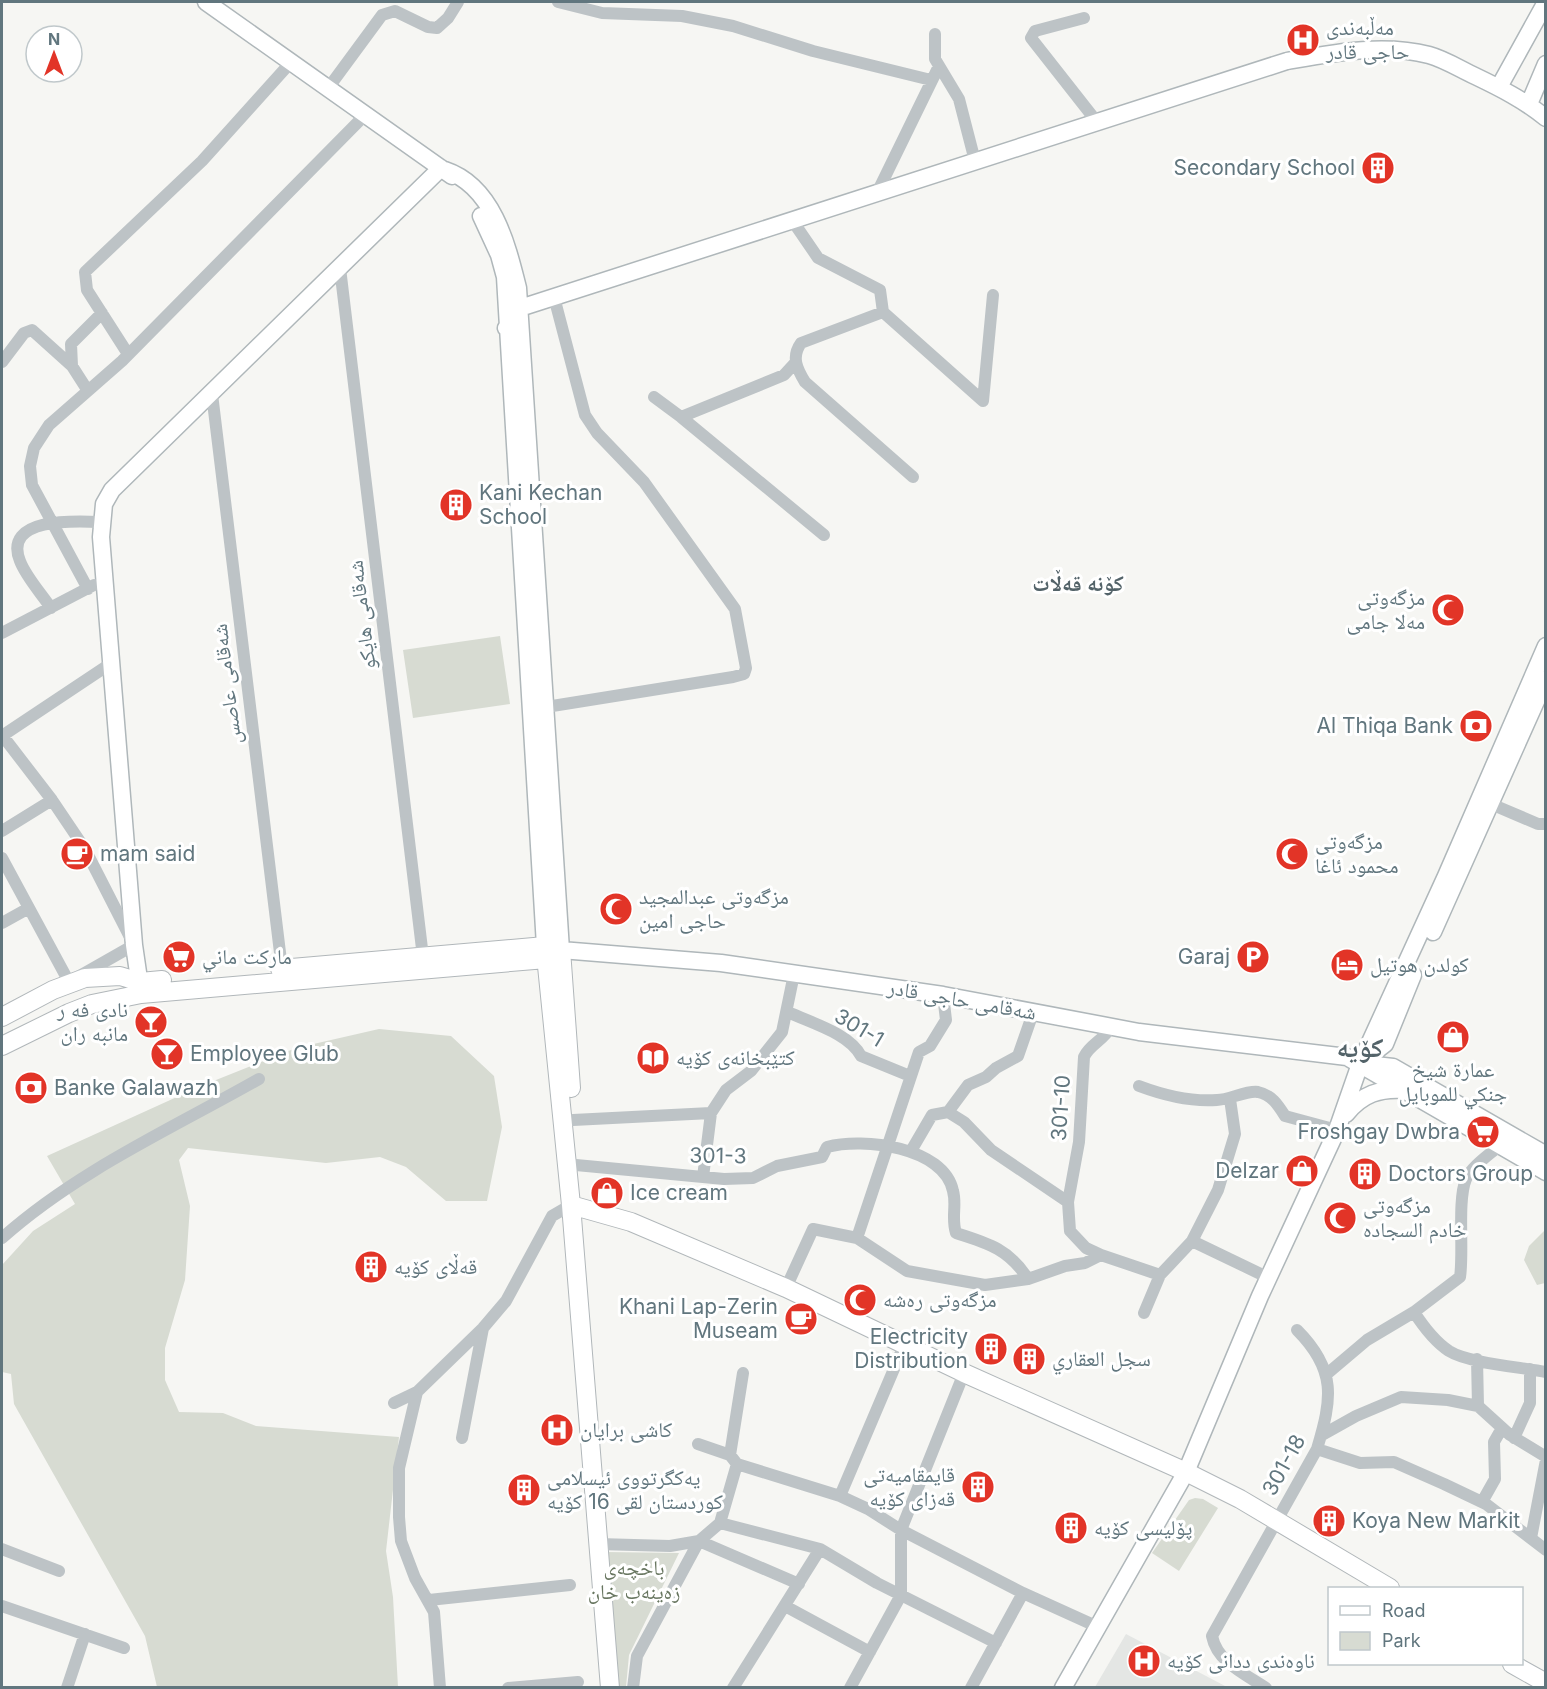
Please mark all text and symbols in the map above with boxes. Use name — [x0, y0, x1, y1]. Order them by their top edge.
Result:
place label: مەڵبەندی حاجی قادر — [1325, 15, 1409, 65]
hospital icon: مەڵبەندی حاجی قادر — [1285, 22, 1321, 58]
north arrow — [24, 24, 84, 84]
text: N — [48, 29, 60, 49]
building icon: Secondary School — [1360, 150, 1396, 186]
place label: Secondary School — [1174, 155, 1355, 180]
place label: Kani Kechan School — [479, 480, 602, 529]
building icon: Kani Kechan School — [438, 487, 474, 523]
street label: شه‌قامی هایكو — [342, 559, 382, 671]
district label: کۆنە قەڵات — [1032, 569, 1124, 596]
place label: مزگه‌وتی مه‌لا جامی — [1346, 585, 1425, 635]
mosque icon: مزگه‌وتی مه‌لا جامی — [1430, 592, 1466, 628]
street label: شه‌قامی عاصس — [207, 622, 247, 746]
bank icon: Al Thiqa Bank — [1458, 708, 1494, 744]
place label: Al Thiqa Bank — [1316, 713, 1453, 738]
place label: مزگه‌وتی محمود ئاغا — [1315, 829, 1399, 878]
cafe icon: mam said — [59, 836, 95, 872]
mosque icon: مزگه‌وتی محمود ئاغا — [1274, 836, 1310, 872]
place label: mam said — [100, 841, 195, 866]
place label: مزگه‌وتی عبدالمجید حاجی امین — [639, 884, 789, 934]
mosque icon: مزگه‌وتی عبدالمجید حاجی امین — [598, 891, 634, 927]
supermarket icon: مارکت ماني — [161, 939, 197, 975]
parking icon: Garaj — [1235, 939, 1271, 975]
place label: مارکت ماني — [202, 944, 292, 973]
place label: Garaj — [1178, 944, 1230, 969]
hotel icon: كولدن هوتيل — [1329, 947, 1365, 983]
place label: كولدن هوتيل — [1370, 952, 1469, 978]
street label: شەقامی حاجی قادر — [885, 974, 1038, 1026]
place label: نادی فه ر مانبه ران — [56, 997, 128, 1046]
street label: 301-1 — [830, 1003, 888, 1052]
bar icon: نادی فه ر مانبه ران — [133, 1004, 169, 1040]
shop icon: عمارة شيخ جنكي للموبايل — [1435, 1019, 1471, 1055]
district label: کۆیە — [1337, 1031, 1384, 1064]
bar icon: Employee Glub — [149, 1036, 185, 1072]
library icon: كتێبخانه‌ی كۆیه‌ — [635, 1040, 671, 1076]
place label: Employee Glub — [190, 1041, 339, 1066]
place label: كتێبخانه‌ی كۆیه‌ — [676, 1045, 795, 1070]
place label: عمارة شيخ جنكي للموبايل — [1399, 1057, 1507, 1110]
bank icon: Banke Galawazh — [13, 1070, 49, 1106]
street label: 301-10 — [1046, 1074, 1075, 1142]
place label: Banke Galawazh — [54, 1075, 218, 1100]
supermarket icon: Froshgay Dwbra — [1465, 1114, 1501, 1150]
place label: Froshgay Dwbra — [1298, 1119, 1460, 1144]
street label: 301-3 — [689, 1143, 747, 1168]
shop icon: Delzar — [1284, 1153, 1320, 1189]
building icon: Doctors Group — [1347, 1156, 1383, 1192]
place label: Delzar — [1215, 1158, 1279, 1183]
place label: Doctors Group — [1388, 1161, 1533, 1186]
shop icon: Ice cream — [589, 1175, 625, 1211]
place label: Ice cream — [630, 1180, 728, 1205]
place label: مزگه‌وتی خادم السجاده — [1363, 1193, 1466, 1244]
mosque icon: مزگه‌وتی خادم السجاده — [1322, 1200, 1358, 1236]
building icon: قەڵای کۆیە — [353, 1249, 389, 1285]
place label: قەڵای کۆیە — [394, 1253, 477, 1279]
mosque icon: مزگەوتی رەشە — [842, 1282, 878, 1318]
place label: مزگەوتی رەشە — [883, 1287, 997, 1313]
place label: Khani Lap-Zerin Museam — [619, 1294, 778, 1343]
cafe icon: Khani Lap-Zerin Museam — [783, 1301, 819, 1337]
place label: Electricity Distribution — [854, 1324, 968, 1373]
building icon: Electricity Distribution — [973, 1331, 1009, 1367]
building icon: سجل العقاري — [1011, 1341, 1047, 1377]
place label: سجل العقاري — [1052, 1346, 1151, 1375]
hospital icon: كاشی برایان — [539, 1412, 575, 1448]
place label: كاشی برایان — [580, 1417, 673, 1443]
street label: 301-18 — [1257, 1430, 1310, 1500]
place label: قایمقامیه‌تی قه‌زای كۆیه‌ — [863, 1462, 955, 1511]
place label: يه‌كگرتووی ئیسلامی كوردستان لقی 16 كۆیه‌ — [547, 1465, 723, 1515]
building icon: قایمقامیه‌تی قه‌زای كۆیه‌ — [960, 1469, 996, 1505]
building icon: يه‌كگرتووی ئیسلامی كوردستان لقی 16 كۆیه‌ — [506, 1472, 542, 1508]
building icon: Koya New Markit — [1311, 1503, 1347, 1539]
place label: Koya New Markit — [1352, 1508, 1520, 1533]
building icon: پۆلیسی كۆیه‌ — [1053, 1510, 1089, 1546]
place label: پۆلیسی كۆیه‌ — [1094, 1515, 1193, 1541]
park label: باخچه‌ی زه‌ینه‌ب خان — [588, 1555, 680, 1604]
legend — [1328, 1587, 1523, 1665]
text: Road — [1382, 1600, 1425, 1621]
text: Park — [1382, 1630, 1421, 1651]
hospital icon: ناوەندی ددانی کۆیە — [1126, 1643, 1162, 1679]
place label: ناوەندی ددانی کۆیە — [1167, 1648, 1315, 1674]

